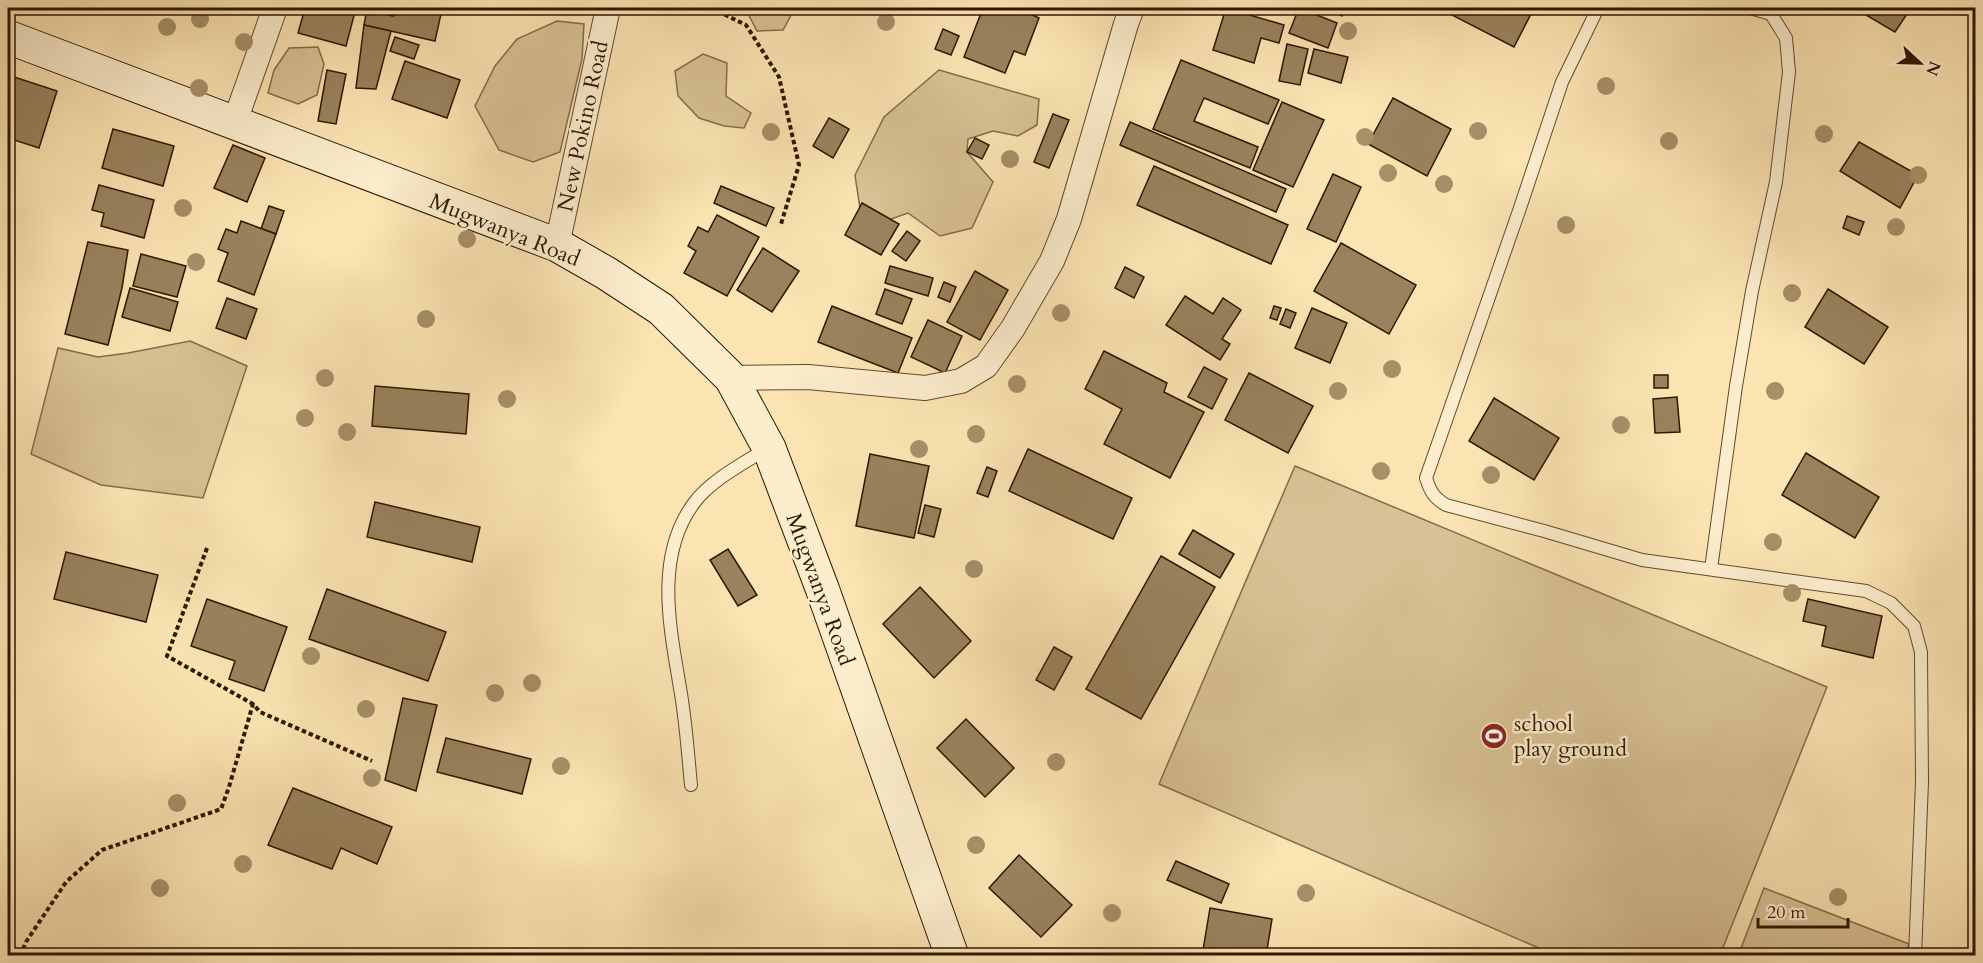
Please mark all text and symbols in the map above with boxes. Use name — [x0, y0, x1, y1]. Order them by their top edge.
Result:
north arrow — [1890, 33, 1950, 93]
street label: New Pokino Road — [550, 38, 616, 214]
text: N — [1920, 58, 1946, 79]
street label: Mugwanya Road — [425, 186, 585, 274]
street label: Mugwanya Road — [779, 509, 862, 670]
place label: school play ground — [1514, 709, 1627, 764]
sports icon: school play ground — [1479, 721, 1509, 751]
scale bar — [1758, 891, 1848, 929]
text: 20 m — [1767, 900, 1806, 925]

